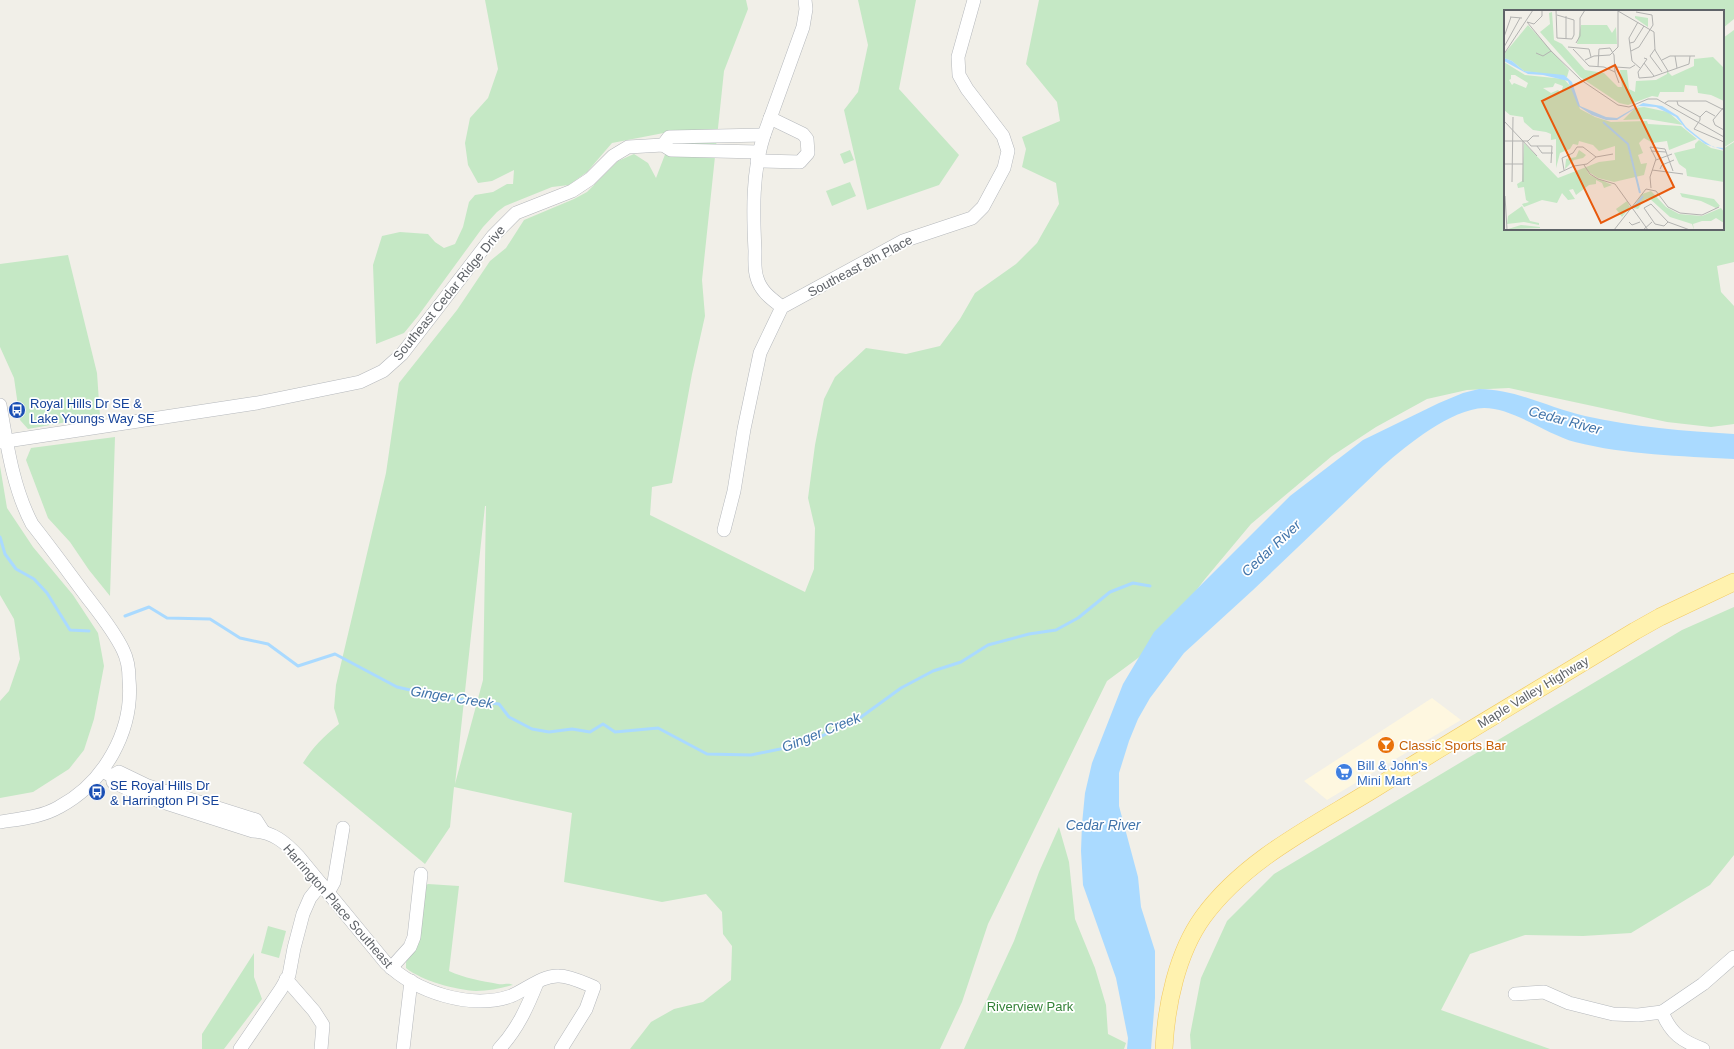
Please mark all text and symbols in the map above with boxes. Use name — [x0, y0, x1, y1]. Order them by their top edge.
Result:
inset map — [1504, 10, 1724, 230]
street label: Southeast Cedar Ridge Drive — [390, 223, 508, 363]
street label: Southeast 8th Place — [805, 232, 915, 300]
place label: Royal Hills Dr SE & Lake Youngs Way SE — [30, 396, 155, 426]
bus stop icon: Royal Hills Dr SE & Lake Youngs Way SE — [7, 400, 27, 420]
water label: Cedar River — [1527, 403, 1604, 438]
water label: Cedar River — [1238, 516, 1305, 579]
street label: Maple Valley Highway — [1475, 653, 1592, 731]
water label: Ginger Creek — [410, 683, 495, 712]
water label: Ginger Creek — [779, 709, 864, 755]
bar icon: Classic Sports Bar — [1376, 735, 1396, 755]
place label: Classic Sports Bar — [1399, 738, 1507, 753]
place label: Bill & John's Mini Mart — [1357, 758, 1428, 788]
supermarket icon: Bill & John's Mini Mart — [1334, 762, 1354, 782]
place label: SE Royal Hills Dr & Harrington Pl SE — [110, 778, 219, 808]
bus stop icon: SE Royal Hills Dr & Harrington Pl SE — [87, 782, 107, 802]
water label: Cedar River — [1066, 817, 1142, 833]
street label: Harrington Place Southeast — [280, 841, 396, 971]
park label: Riverview Park — [987, 999, 1074, 1014]

